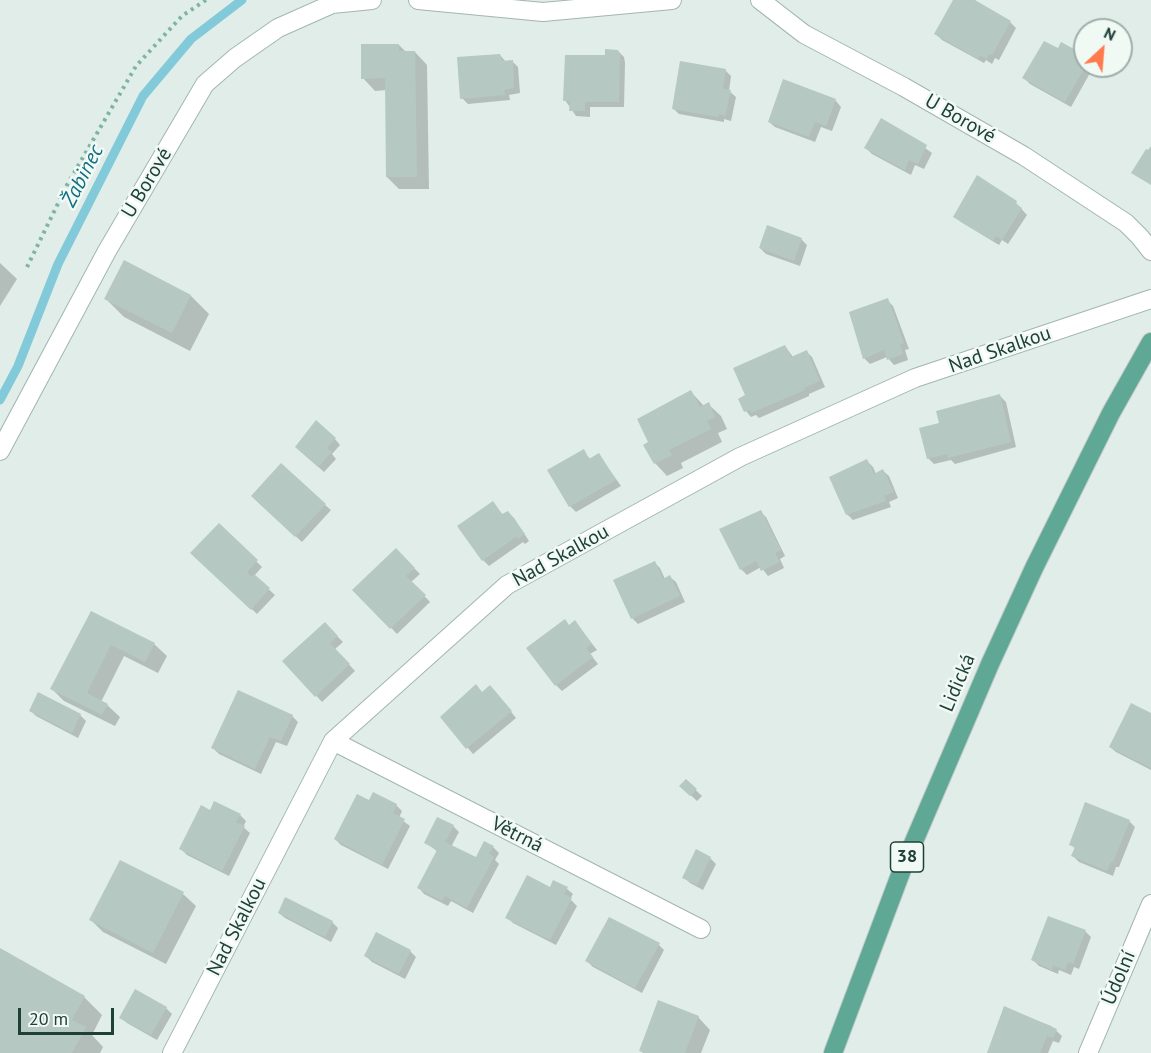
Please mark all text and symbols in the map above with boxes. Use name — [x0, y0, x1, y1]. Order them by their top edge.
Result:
north arrow — [1073, 18, 1133, 78]
text: N — [1101, 22, 1119, 45]
street label: U Borové — [920, 89, 1000, 149]
water label: Žabinec — [57, 141, 109, 211]
street label: U Borové — [117, 144, 177, 222]
street label: Nad Skalkou — [946, 321, 1054, 379]
street label: Nad Skalkou — [509, 520, 613, 592]
street label: Lidická — [935, 651, 981, 715]
street label: Větrná — [487, 812, 547, 858]
road number: 38 — [890, 842, 924, 872]
street label: Nad Skalkou — [202, 874, 272, 980]
street label: Údolní — [1097, 947, 1141, 1009]
scale bar — [21, 996, 117, 1034]
text: 20 m — [29, 1007, 68, 1030]

